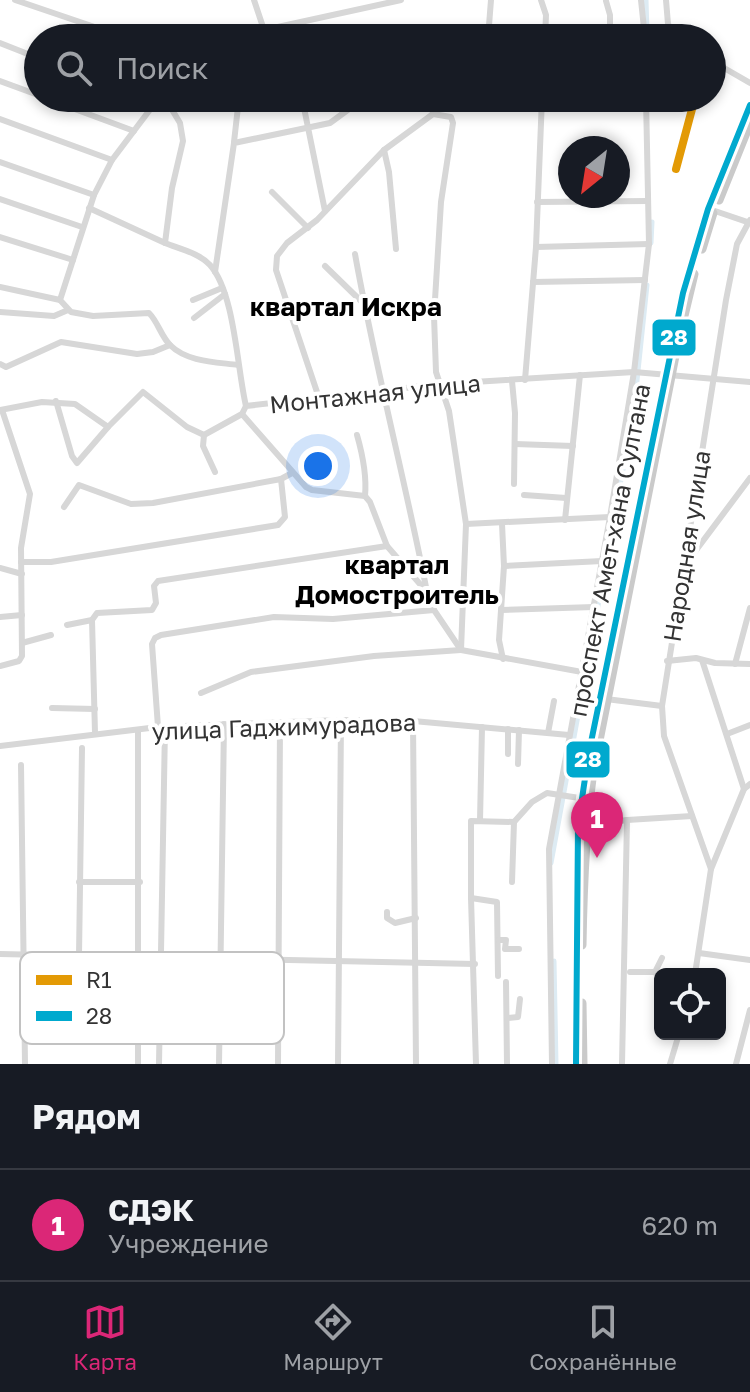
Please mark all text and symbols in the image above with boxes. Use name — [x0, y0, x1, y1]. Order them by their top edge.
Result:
search box — [24, 24, 726, 112]
icon: search — [52, 46, 96, 90]
text: Поиск — [116, 50, 208, 86]
north arrow — [558, 136, 630, 208]
district label: квартал Искра — [250, 291, 442, 322]
line badge: 28 — [651, 318, 697, 357]
text: 28 — [660, 323, 688, 350]
street label: Монтажная улица — [268, 368, 482, 418]
street label: проспект Амет-хана Султана — [562, 381, 656, 719]
your location — [298, 446, 338, 486]
street label: Народная улица — [657, 448, 715, 644]
district label: квартал Домостроитель — [295, 549, 499, 610]
street label: улица Гаджимурадова — [151, 707, 417, 745]
line badge: 28 — [565, 740, 611, 779]
text: 28 — [574, 745, 602, 772]
pin: 1 — [571, 792, 623, 858]
legend — [20, 952, 284, 1044]
text: R1 — [86, 966, 112, 993]
map controls — [654, 968, 726, 1040]
button: locate — [654, 968, 726, 1040]
text: 28 — [86, 1002, 112, 1029]
text: Рядом — [32, 1096, 141, 1136]
text: СДЭК — [108, 1192, 194, 1228]
text: 1 — [51, 1210, 65, 1241]
text: 620 m — [642, 1210, 718, 1241]
text: Учреждение — [108, 1228, 269, 1259]
tab: Карта — [73, 1300, 137, 1375]
tab: Маршрут — [283, 1300, 383, 1375]
tab: Сохранённые — [529, 1300, 677, 1375]

